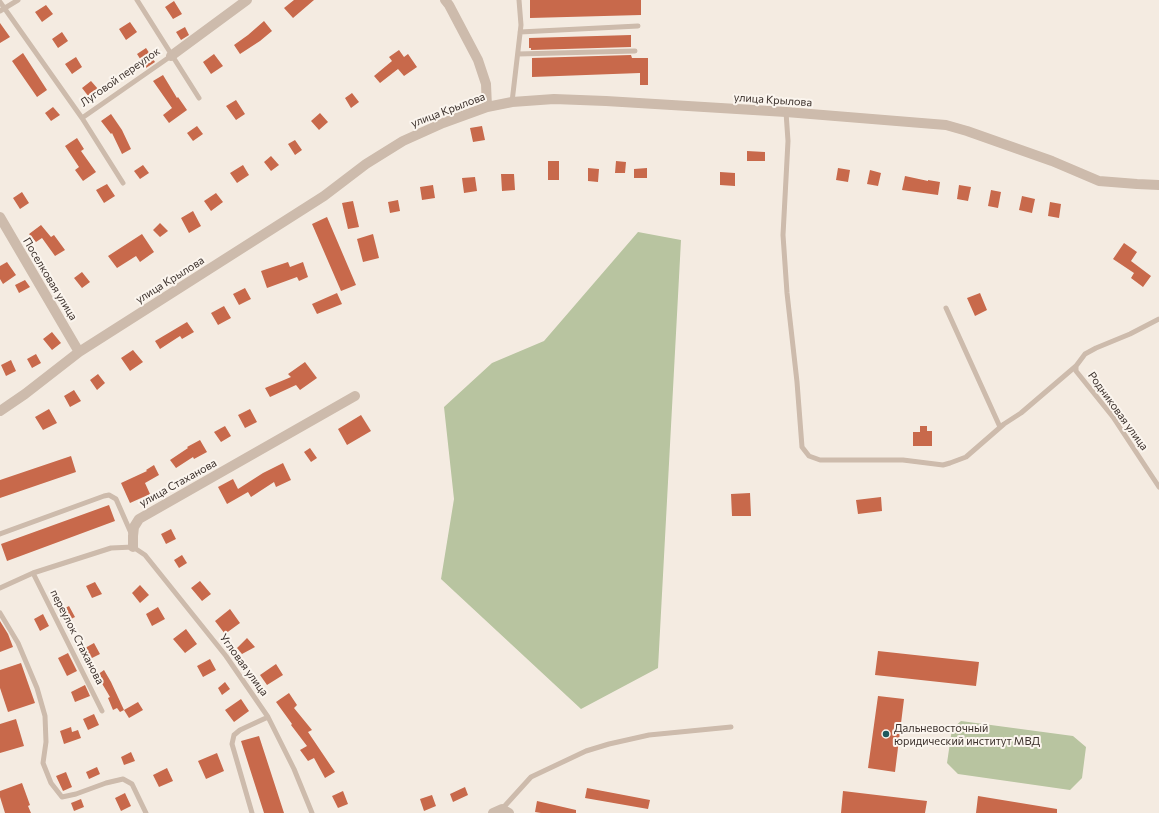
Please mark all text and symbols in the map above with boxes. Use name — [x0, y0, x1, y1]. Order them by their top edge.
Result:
street label: Луговой переулок — [78, 45, 162, 109]
street label: улица Крылова — [409, 90, 487, 130]
street label: улица Крылова — [733, 91, 813, 109]
street label: Поселковая улица — [20, 235, 80, 323]
street label: улица Крылова — [133, 254, 207, 306]
street label: Родниковая улица — [1085, 369, 1151, 453]
street label: улица Стаханова — [137, 456, 219, 510]
street label: переулок Стаханова — [47, 587, 107, 687]
street label: Угловая улица — [217, 631, 271, 699]
place label: Дальневосточный юридический институт МВД — [894, 721, 1040, 747]
marker: Дальневосточный юридический институт МВД — [881, 729, 891, 739]

